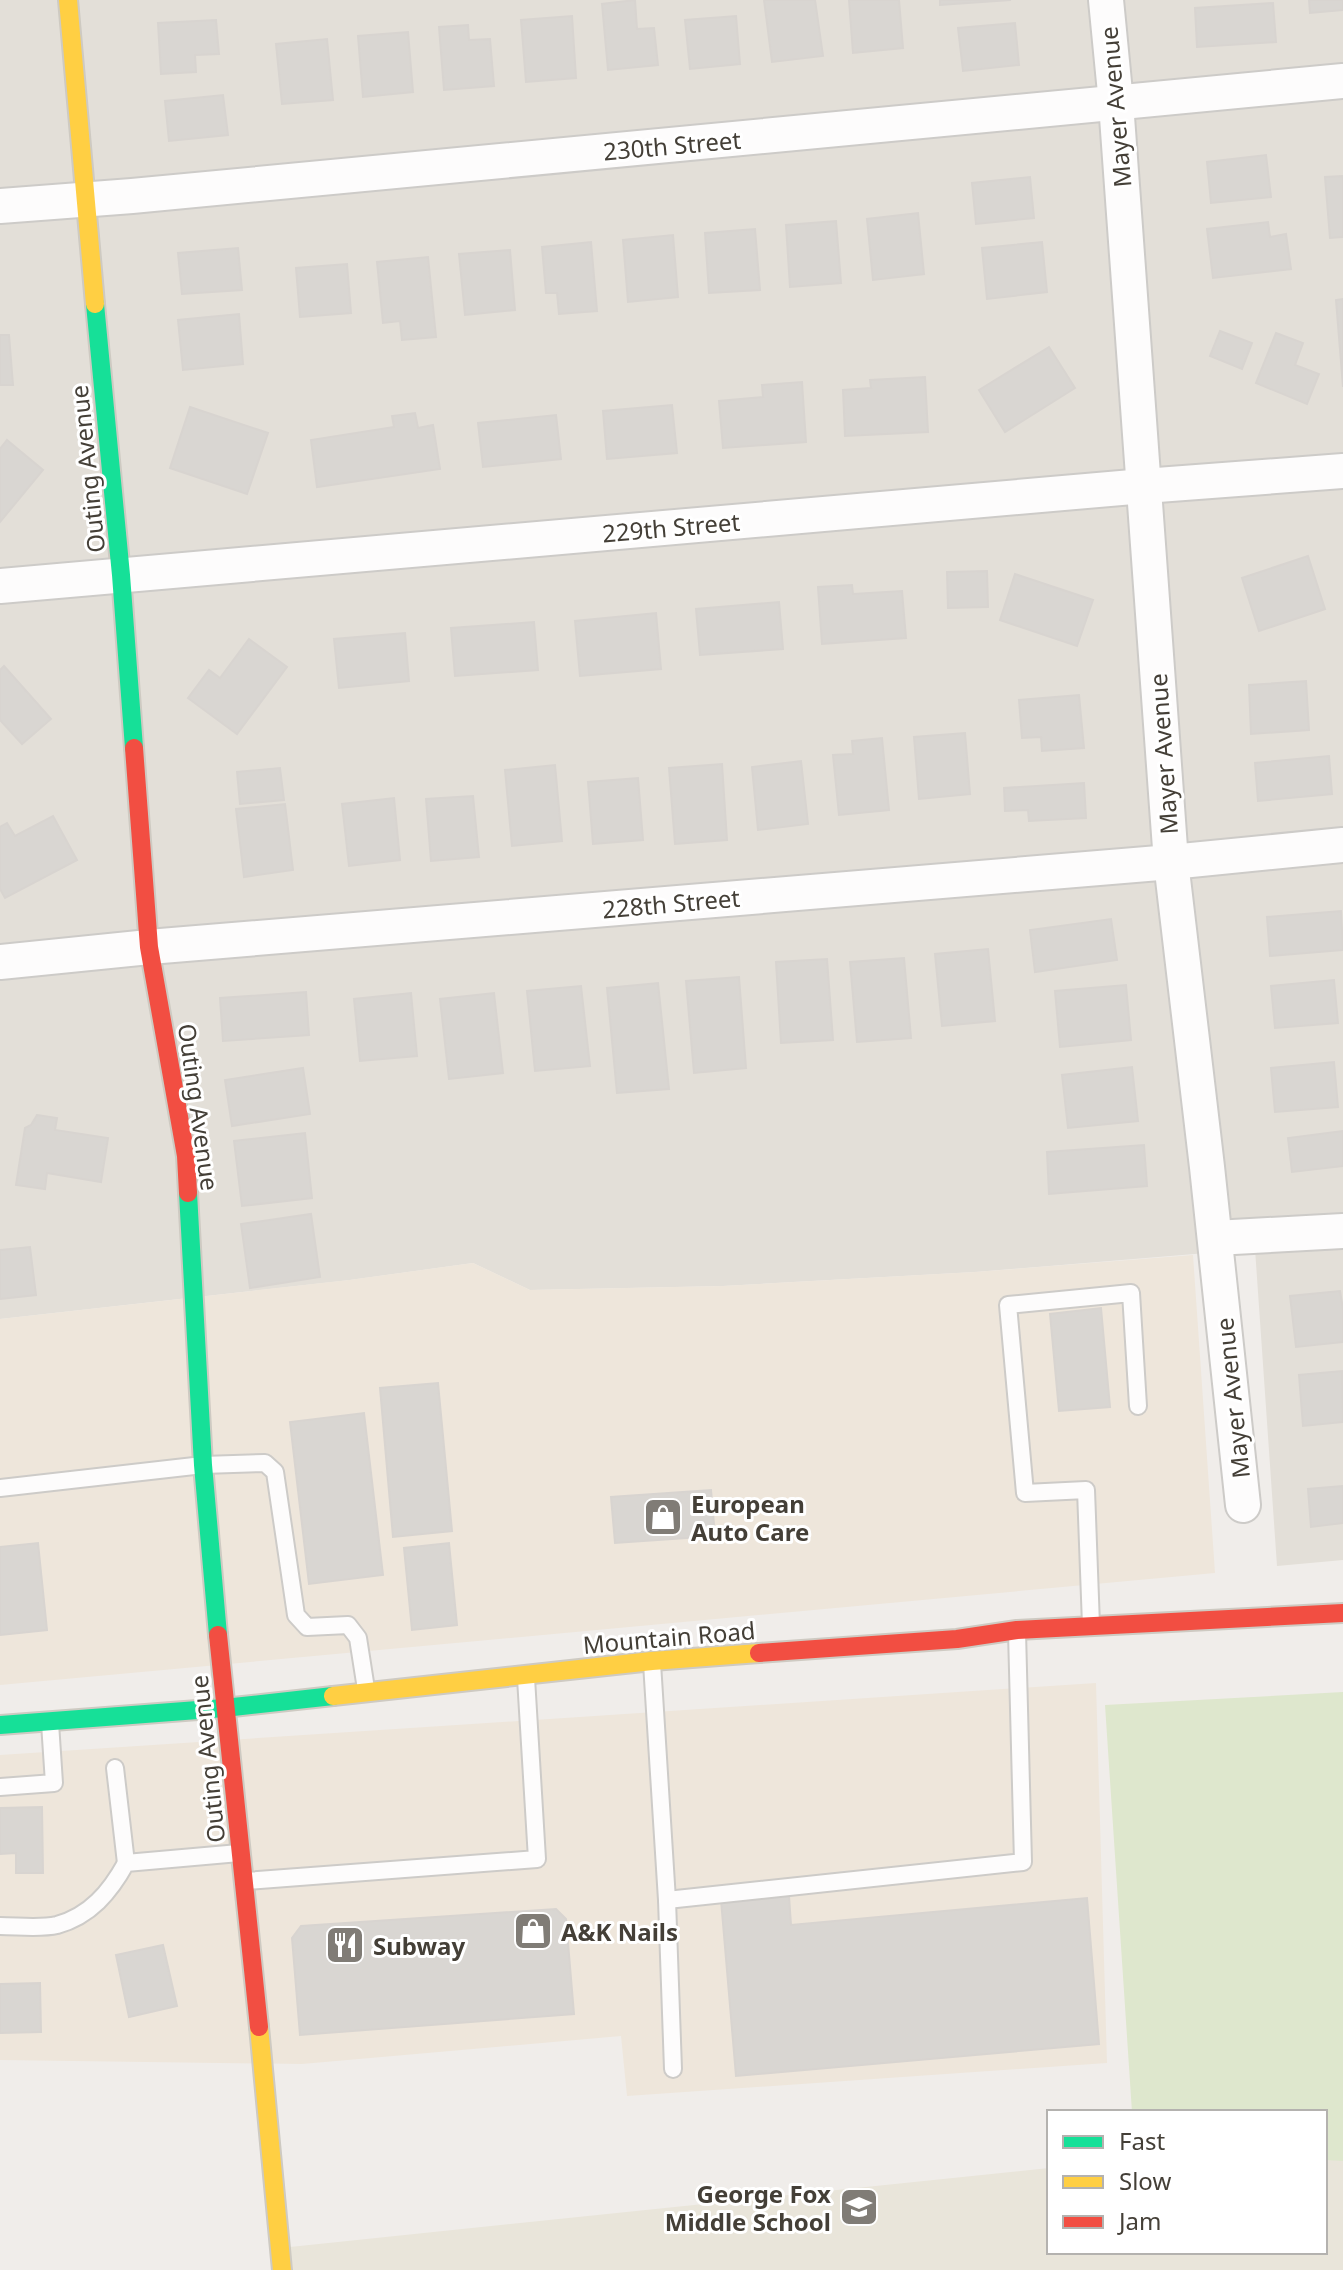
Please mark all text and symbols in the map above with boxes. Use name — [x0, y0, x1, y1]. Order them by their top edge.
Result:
street label: Mayer Avenue — [1092, 25, 1138, 189]
street label: 230th Street — [602, 123, 742, 167]
street label: Outing Avenue — [62, 383, 112, 555]
street label: 229th Street — [601, 505, 741, 549]
street label: Mayer Avenue — [1141, 672, 1185, 836]
street label: 228th Street — [601, 881, 741, 925]
street label: Outing Avenue — [171, 1021, 227, 1193]
street label: Mayer Avenue — [1207, 1316, 1257, 1480]
place label: European Auto Care — [691, 1487, 809, 1548]
shop icon: European Auto Care — [642, 1496, 684, 1538]
street label: Mountain Road — [581, 1613, 757, 1661]
street label: Outing Avenue — [182, 1673, 232, 1845]
shop icon: A&K Nails — [512, 1910, 554, 1952]
place label: A&K Nails — [561, 1915, 678, 1948]
restaurant icon: Subway — [324, 1924, 366, 1966]
place label: Subway — [373, 1929, 465, 1962]
legend — [1047, 2110, 1327, 2254]
text: Fast — [1119, 2124, 1165, 2157]
text: Slow — [1119, 2164, 1171, 2197]
place label: George Fox Middle School — [665, 2177, 831, 2238]
school or university icon: George Fox Middle School — [838, 2186, 880, 2228]
text: Jam — [1117, 2204, 1161, 2237]

